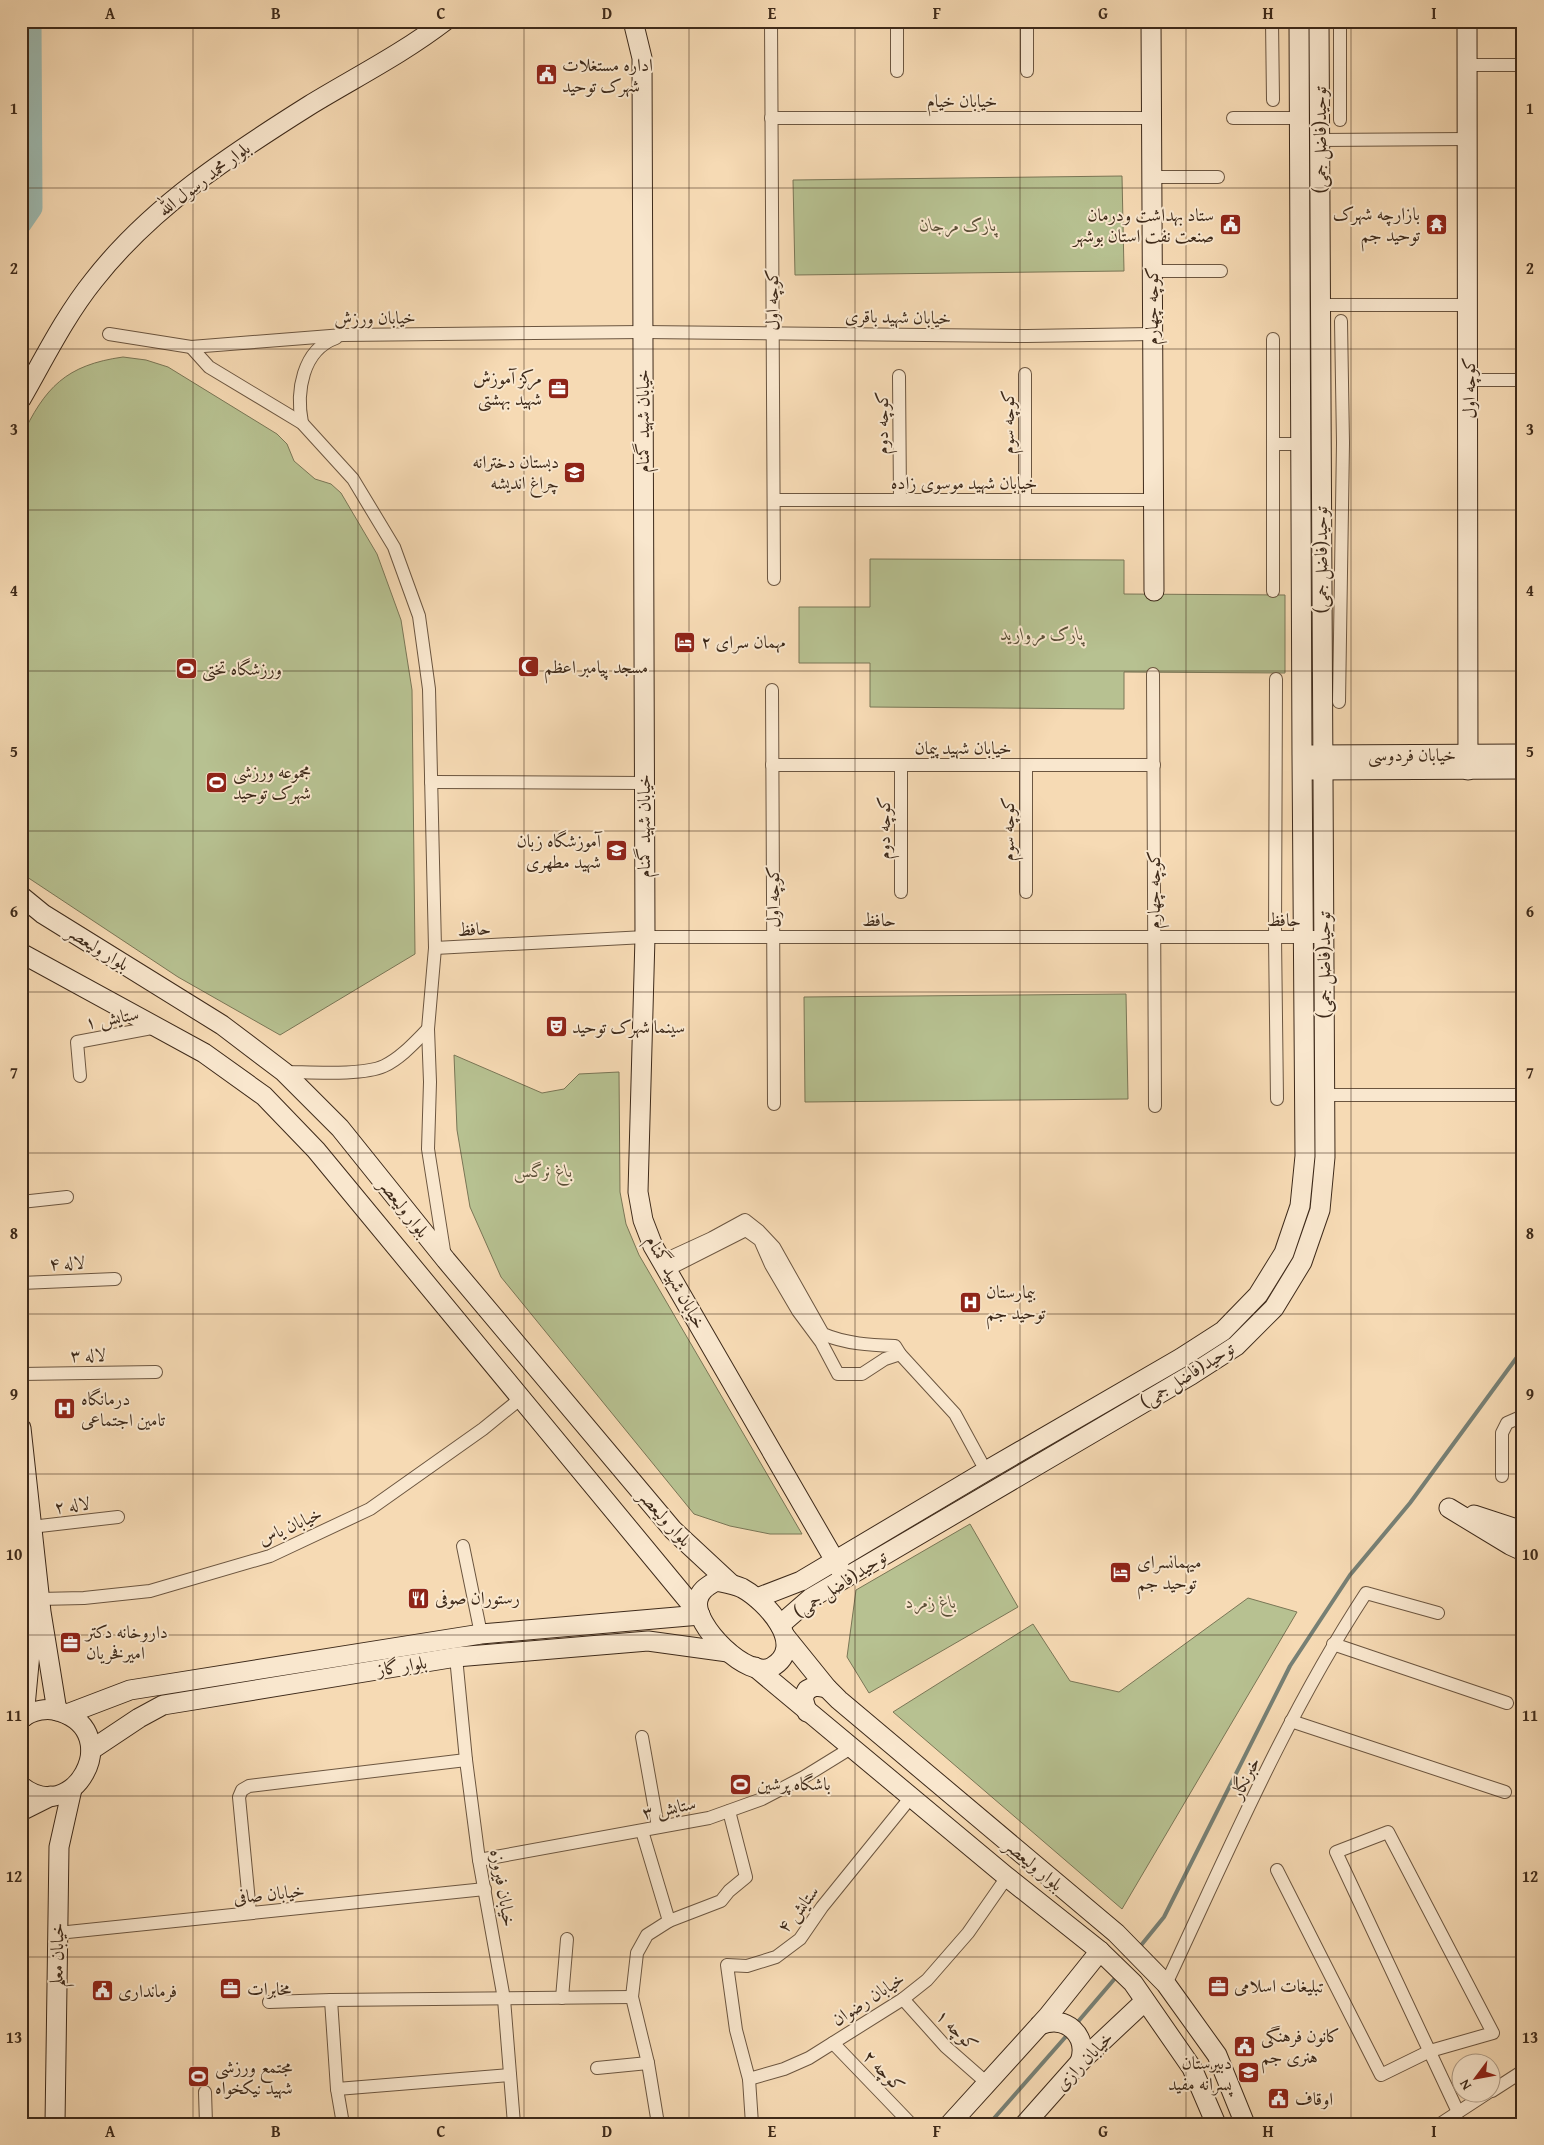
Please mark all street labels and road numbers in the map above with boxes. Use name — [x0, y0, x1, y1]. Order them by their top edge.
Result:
street label: توحید(فاضل جمی) — [1306, 86, 1333, 194]
street label: خیابان خیام — [927, 87, 997, 117]
street label: بلوار محمد رسول الله — [152, 135, 256, 222]
street label: کوچه چهارم — [1138, 267, 1168, 345]
street label: کوچه اول — [758, 269, 785, 331]
street label: خیابان شهید باقری — [845, 302, 951, 331]
street label: خیابان ورزش — [334, 303, 416, 332]
street label: کوچه اول — [1455, 357, 1482, 419]
street label: خیابان شهید گمنام — [629, 369, 659, 473]
street label: کوچه سوم — [994, 390, 1024, 454]
street label: کوچه دوم — [868, 391, 898, 455]
street label: خیابان شهید موسوی زاده — [891, 469, 1037, 496]
street label: توحید(فاضل جمی) — [1307, 506, 1334, 614]
street label: خیابان شهید پیمان — [914, 734, 1012, 761]
street label: خیابان فردوسی — [1368, 741, 1456, 768]
street label: خیابان شهید گمنام — [630, 774, 660, 878]
street label: کوچه دوم — [870, 796, 900, 860]
street label: کوچه سوم — [994, 797, 1024, 861]
street label: کوچه چهارم — [1140, 851, 1170, 929]
street label: کوچه اول — [759, 866, 786, 928]
street label: حافظ — [862, 906, 896, 933]
street label: حافظ — [1267, 906, 1301, 933]
street label: توحید(فاضل جمی) — [1310, 911, 1337, 1019]
street label: حافظ — [456, 914, 492, 943]
street label: بلوار ولیعصر — [60, 917, 135, 977]
street label: ستایش ۱ — [83, 999, 141, 1036]
street label: بلوار ولیعصر — [371, 1171, 436, 1243]
street label: خیابان شهید گمنام — [637, 1230, 713, 1335]
street label: لاله ۴ — [49, 1248, 85, 1277]
street label: توحید(فاضل جمی) — [1134, 1334, 1240, 1414]
street label: لاله ۳ — [70, 1341, 106, 1368]
street label: بلوار ولیعصر — [631, 1481, 699, 1552]
street label: لاله ۲ — [52, 1489, 91, 1520]
street label: خیابان یاس — [253, 1499, 326, 1552]
street label: توحید(فاضل جمی) — [787, 1543, 892, 1624]
street label: بلوار گاز — [373, 1648, 429, 1683]
street label: خبرنگار — [1222, 1752, 1266, 1805]
street label: ستایش ۳ — [640, 1789, 698, 1826]
street label: بلوار ولیعصر — [998, 1831, 1070, 1897]
street label: خیابان فیروزه — [483, 1847, 524, 1929]
street label: خیابان صافی — [232, 1876, 306, 1911]
street label: ستایش ۴ — [770, 1879, 825, 1938]
street label: خیابان معلم — [42, 1923, 76, 1988]
street label: خیابان رضوان — [826, 1965, 910, 2032]
street label: کوچه ۱ — [930, 2002, 985, 2057]
street label: خیابان رازی — [1048, 2025, 1119, 2097]
street label: کوچه ۲ — [857, 2043, 912, 2098]

